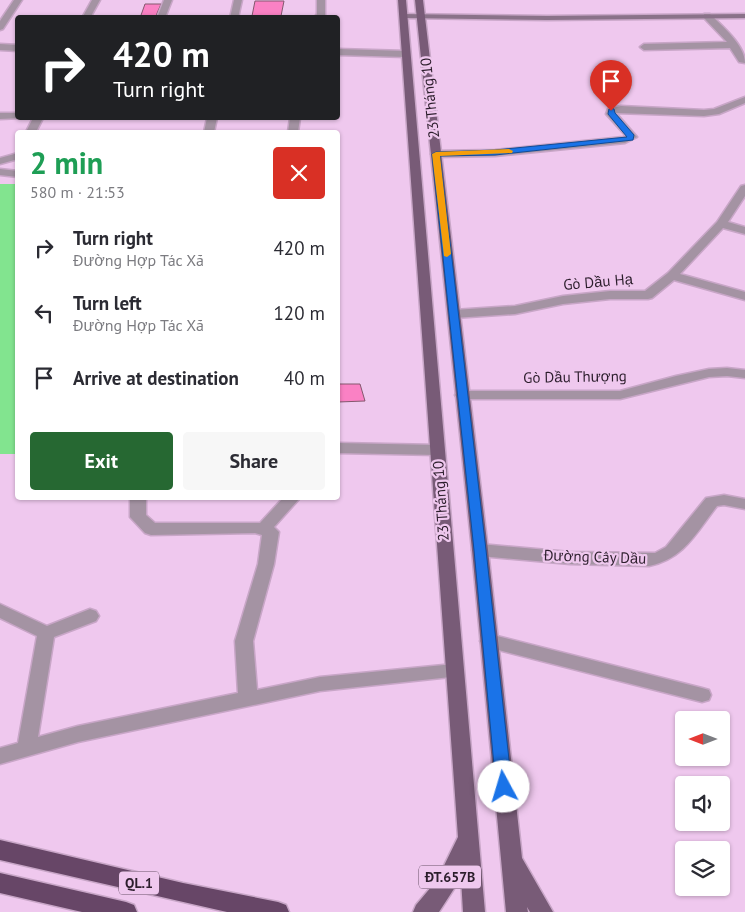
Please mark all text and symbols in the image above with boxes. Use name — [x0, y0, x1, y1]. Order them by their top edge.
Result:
text: 420 m — [113, 31, 210, 77]
icon: right — [30, 35, 95, 100]
street label: 23 Tháng 10 — [416, 57, 443, 139]
pin — [590, 60, 632, 111]
icon: arrive — [597, 67, 625, 95]
text: Turn right — [113, 75, 205, 103]
text: 2 min — [30, 143, 103, 182]
button: close — [273, 147, 325, 199]
text: 580 m · 21:53 — [30, 182, 125, 202]
text: Turn right — [73, 226, 153, 250]
icon: right — [30, 234, 58, 262]
text: 420 m — [273, 236, 325, 260]
text: Đường Hợp Tác Xã — [73, 250, 204, 270]
street label: Gò Dầu Hạ — [562, 269, 634, 294]
text: Turn left — [73, 291, 142, 315]
icon: left — [30, 299, 58, 327]
text: 120 m — [273, 301, 325, 325]
text: Đường Hợp Tác Xã — [73, 315, 204, 335]
icon: arrive — [30, 364, 58, 392]
text: Arrive at destination — [73, 366, 239, 390]
text: 40 m — [284, 366, 325, 390]
street label: Gò Dầu Thượng — [523, 366, 627, 387]
button: Exit — [30, 432, 173, 490]
button: Share — [183, 432, 325, 490]
street label: 23 Tháng 10 — [428, 460, 453, 542]
street label: Đường Cây Dầu — [542, 545, 647, 568]
north arrow — [675, 711, 730, 766]
map controls — [675, 711, 730, 896]
position arrow — [477, 760, 529, 812]
button: sound — [675, 776, 730, 831]
button: layers — [675, 841, 730, 896]
road number: ĐT.657B — [419, 866, 481, 889]
road number: QL.1 — [119, 871, 159, 894]

